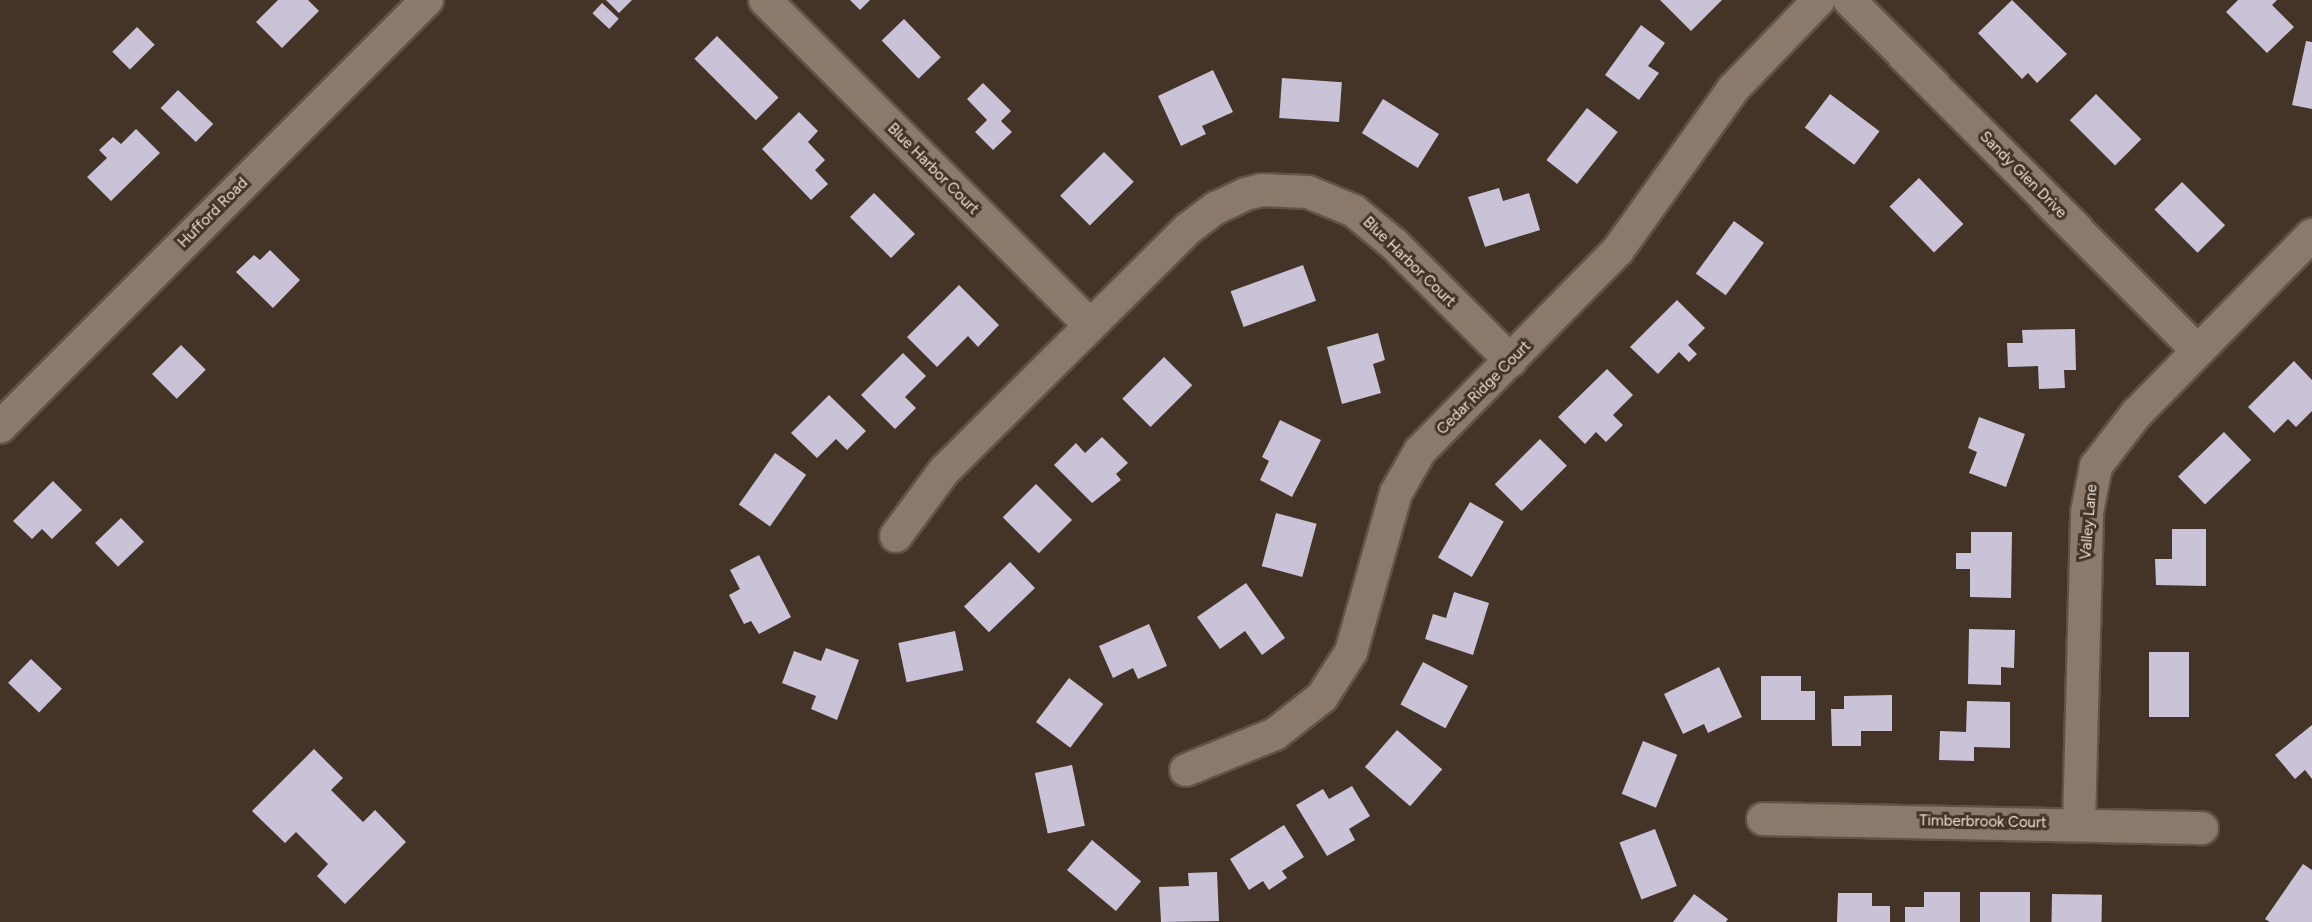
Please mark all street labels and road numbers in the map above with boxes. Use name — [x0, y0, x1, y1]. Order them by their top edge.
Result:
street label: Blue Harbor Court — [884, 120, 982, 218]
street label: Sandy Glen Drive — [1976, 128, 2070, 222]
street label: Hufford Road — [174, 174, 252, 252]
street label: Blue Harbor Court — [1359, 213, 1459, 311]
street label: Cedar Ridge Court — [1433, 337, 1535, 439]
street label: Valley Lane — [2077, 484, 2101, 560]
street label: Timberbrook Court — [1919, 812, 2047, 832]

